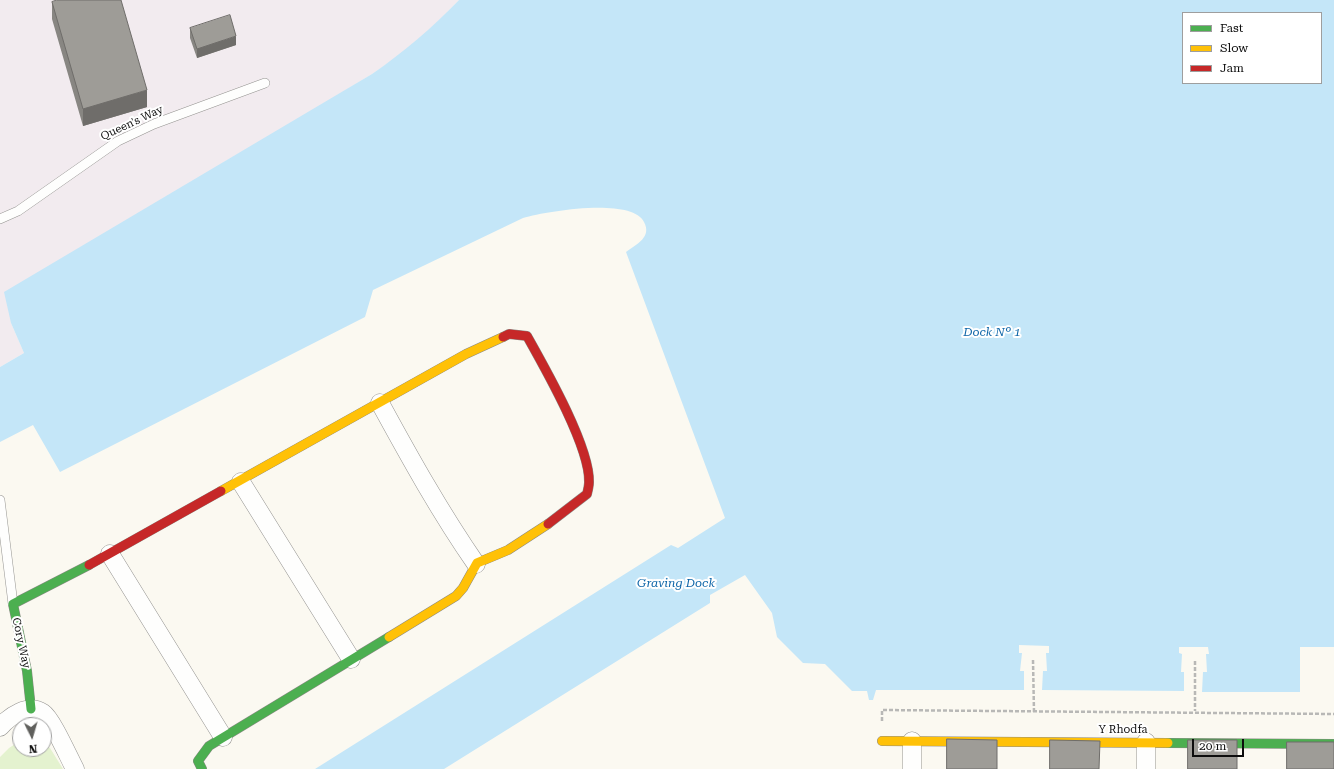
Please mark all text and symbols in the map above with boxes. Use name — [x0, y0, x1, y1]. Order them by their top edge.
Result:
legend — [1182, 12, 1322, 84]
text: Fast — [1220, 21, 1243, 35]
text: Slow — [1220, 41, 1248, 55]
text: Jam — [1220, 61, 1244, 75]
street label: Queen's Way — [99, 103, 165, 143]
water label: Dock Nº 1 — [963, 325, 1021, 339]
water label: Graving Dock — [637, 576, 715, 590]
street label: Cory Way — [9, 616, 33, 670]
north arrow — [12, 717, 52, 757]
street label: Y Rhodfa — [1099, 723, 1147, 737]
scale bar — [1194, 731, 1246, 757]
text: 20 m — [1199, 739, 1226, 753]
text: N — [28, 742, 38, 755]

